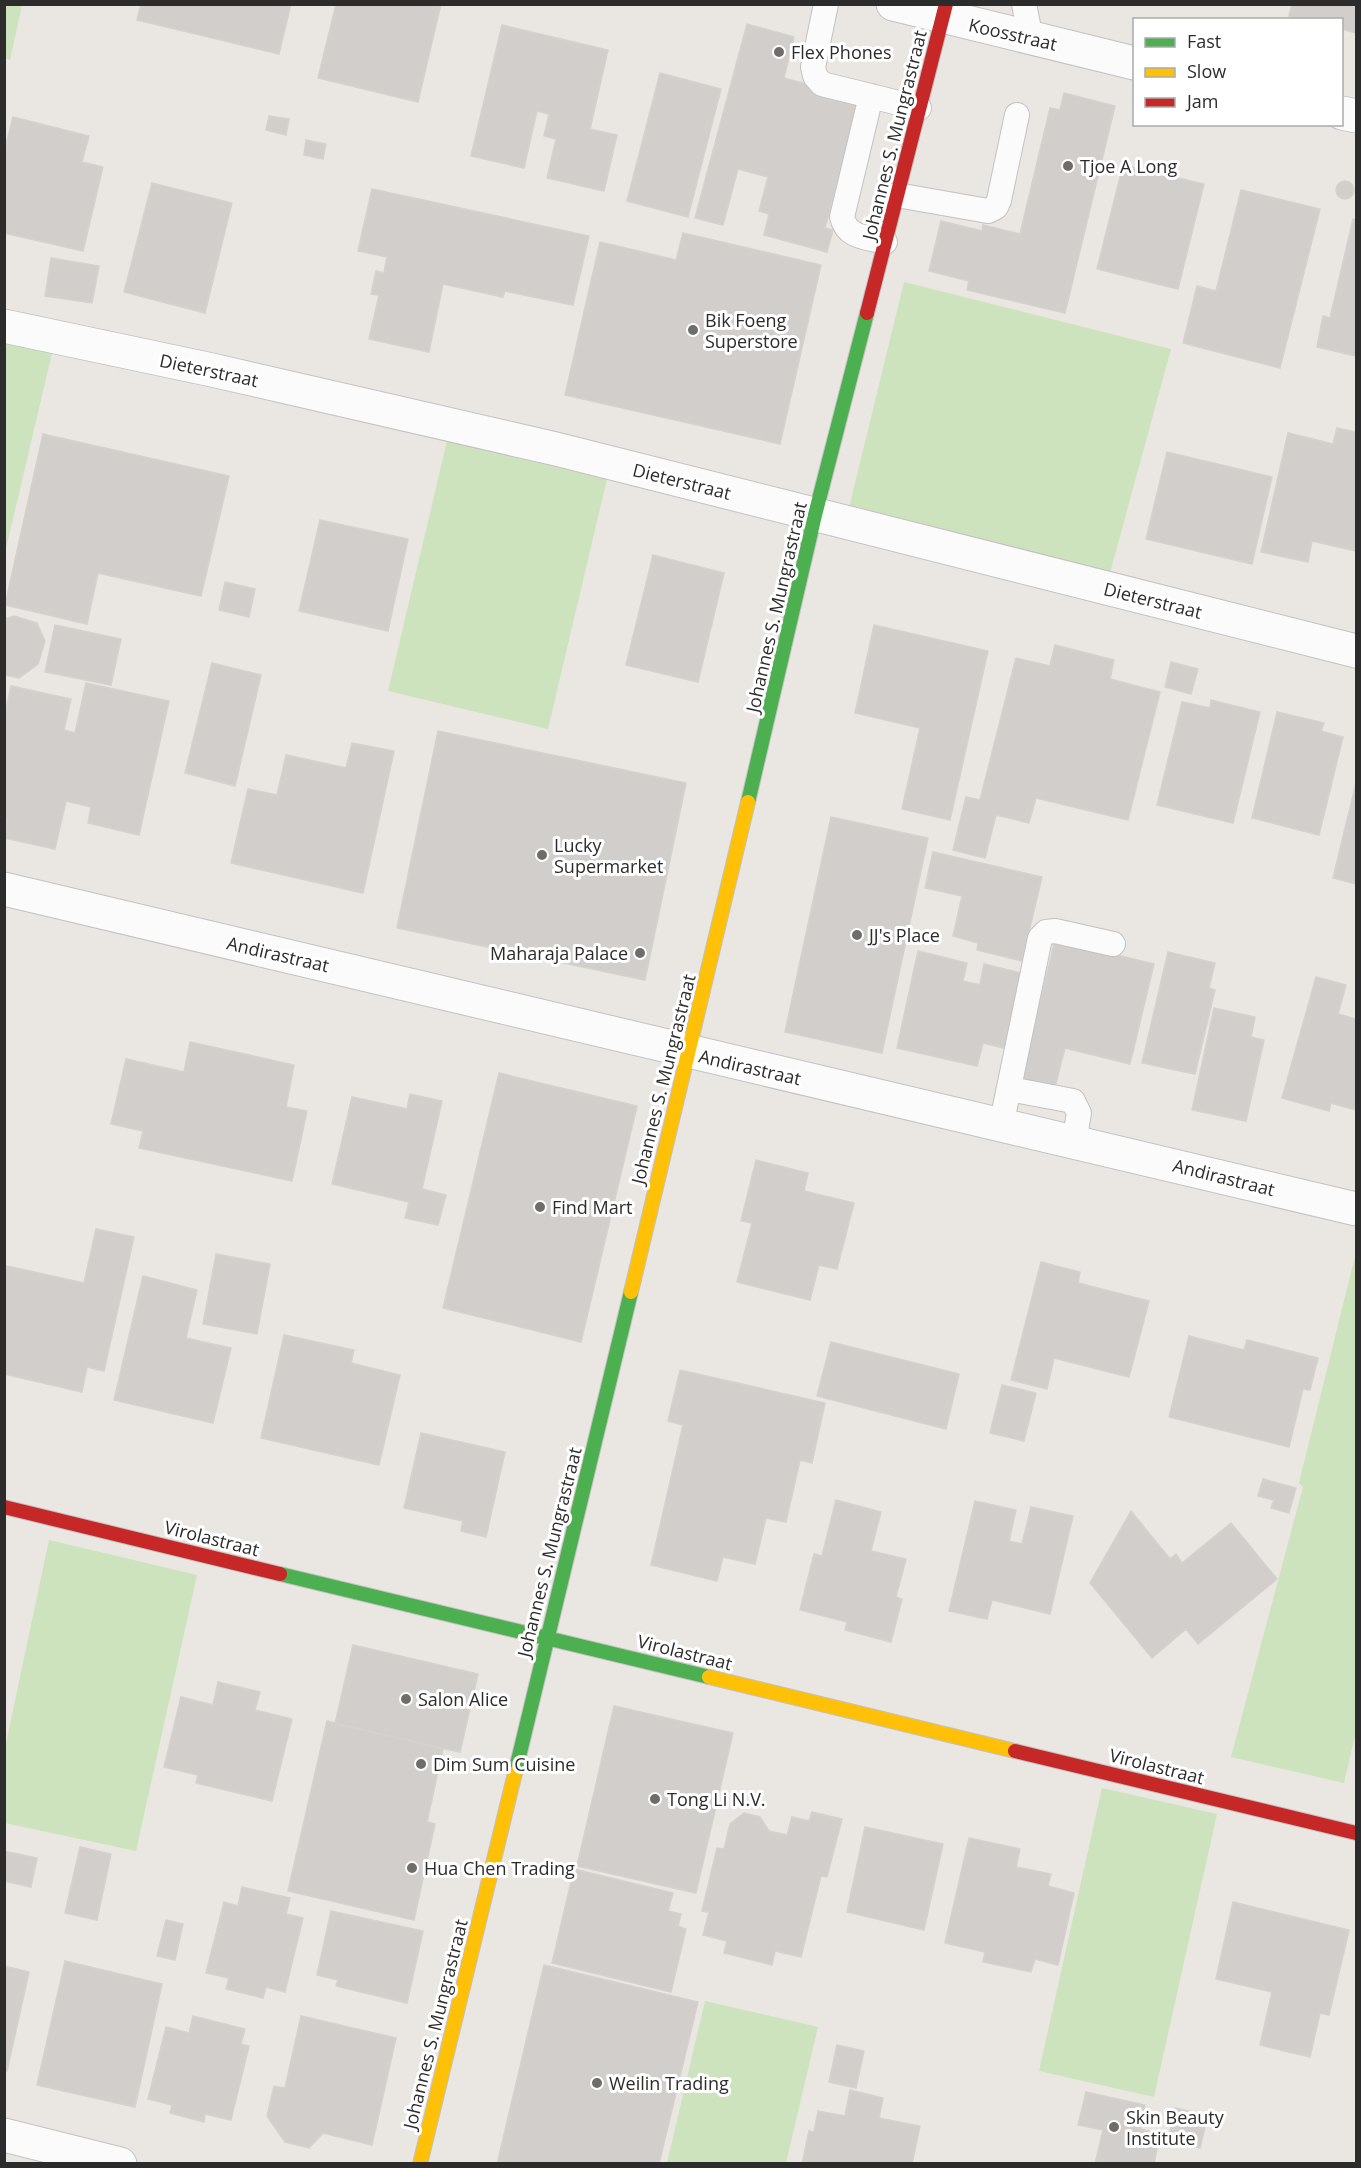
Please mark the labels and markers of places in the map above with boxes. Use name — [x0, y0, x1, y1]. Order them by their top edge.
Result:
place label: Flex Phones — [791, 40, 891, 64]
marker: Flex Phones — [772, 45, 786, 59]
place label: Tjoe A Long — [1080, 154, 1177, 178]
marker: Tjoe A Long — [1061, 159, 1075, 173]
place label: Bik Foeng Superstore — [705, 308, 798, 353]
marker: Bik Foeng Superstore — [686, 323, 700, 337]
place label: Lucky Supermarket — [554, 833, 663, 878]
marker: Lucky Supermarket — [535, 848, 549, 862]
place label: JJ's Place — [867, 923, 940, 947]
marker: JJ's Place — [850, 928, 864, 942]
place label: Maharaja Palace — [490, 941, 628, 965]
marker: Maharaja Palace — [633, 946, 647, 960]
place label: Find Mart — [552, 1195, 633, 1219]
marker: Find Mart — [533, 1200, 547, 1214]
place label: Salon Alice — [418, 1687, 508, 1711]
marker: Salon Alice — [399, 1692, 413, 1706]
place label: Dim Sum Cuisine — [433, 1752, 575, 1776]
marker: Dim Sum Cuisine — [414, 1757, 428, 1771]
place label: Tong Li N.V. — [667, 1787, 766, 1811]
marker: Tong Li N.V. — [648, 1792, 662, 1806]
place label: Hua Chen Trading — [424, 1856, 575, 1880]
marker: Hua Chen Trading — [405, 1861, 419, 1875]
place label: Weilin Trading — [609, 2071, 729, 2095]
marker: Weilin Trading — [590, 2076, 604, 2090]
place label: Skin Beauty Institute — [1126, 2105, 1225, 2150]
marker: Skin Beauty Institute — [1107, 2120, 1121, 2134]

